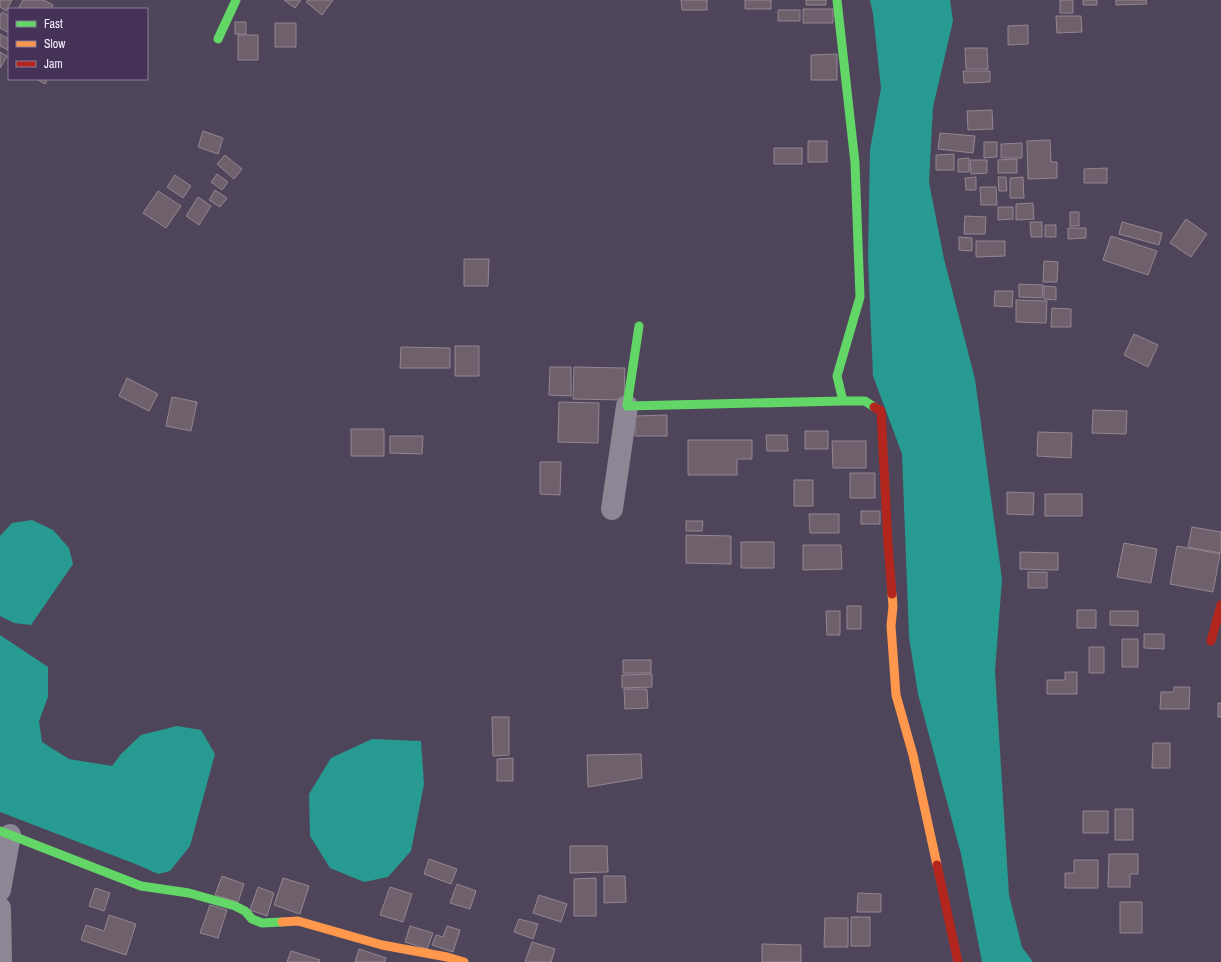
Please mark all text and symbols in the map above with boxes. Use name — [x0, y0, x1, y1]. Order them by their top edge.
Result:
legend — [8, 8, 148, 80]
text: Fast — [44, 16, 63, 32]
text: Slow — [44, 36, 66, 52]
text: Jam — [44, 56, 63, 72]

